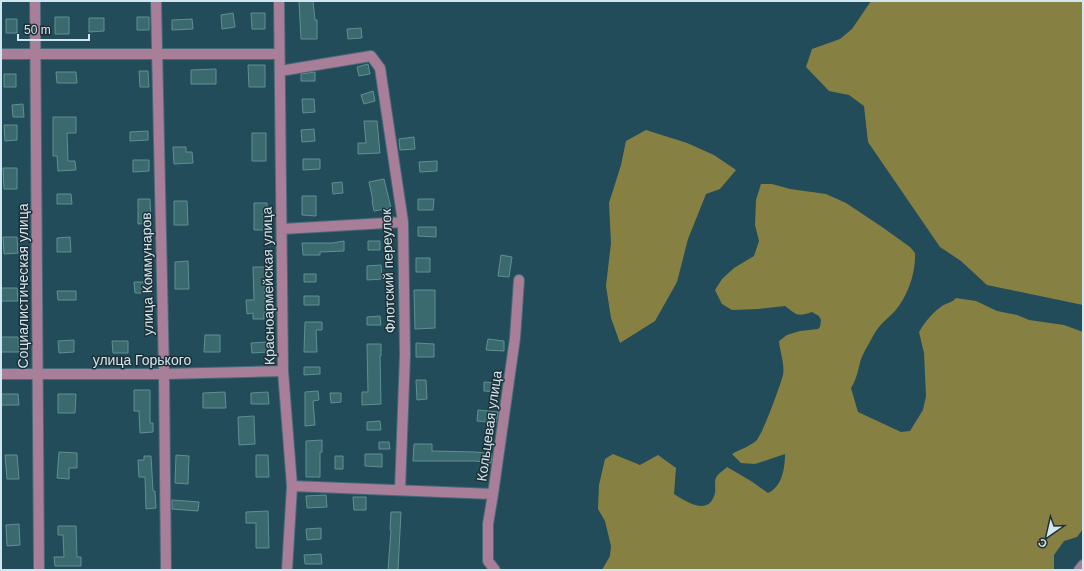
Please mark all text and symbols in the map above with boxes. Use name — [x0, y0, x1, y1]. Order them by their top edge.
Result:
scale bar — [18, 16, 89, 42]
text: 50 m — [24, 23, 51, 37]
street label: Социалистическая улица — [15, 203, 31, 369]
street label: Красноармейская улица — [259, 207, 277, 365]
street label: Флотский переулок — [378, 208, 398, 334]
street label: улица Коммунаров — [138, 212, 156, 336]
street label: улица Горького — [93, 352, 191, 368]
street label: Кольцевая улица — [473, 369, 505, 482]
north arrow — [1028, 515, 1068, 555]
text: С — [1036, 536, 1049, 550]

